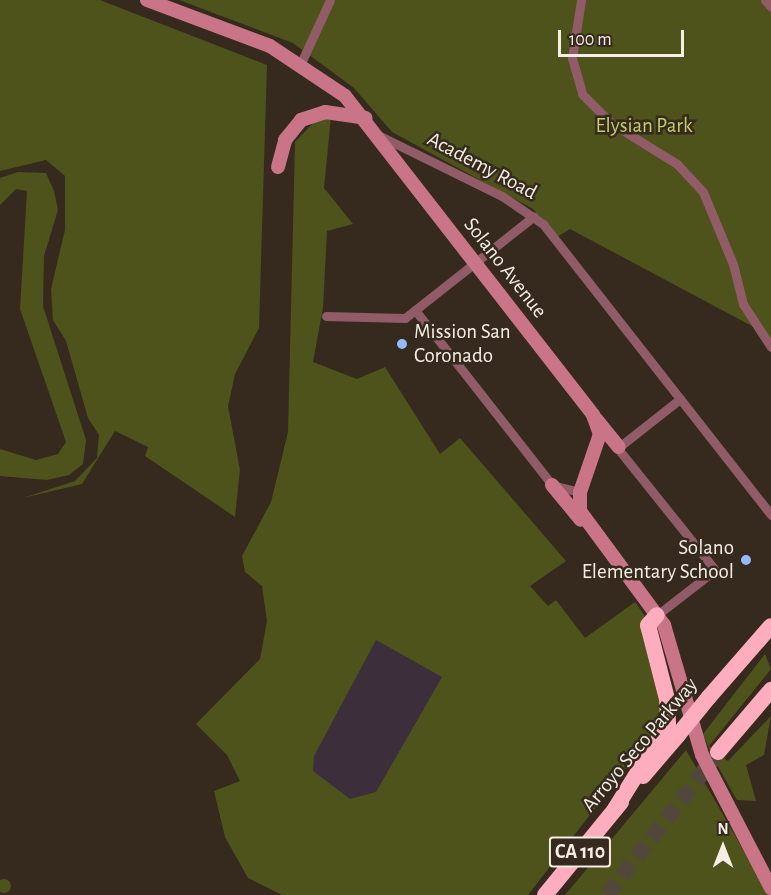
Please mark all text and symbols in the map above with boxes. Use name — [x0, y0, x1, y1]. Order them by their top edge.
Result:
scale bar — [561, 18, 687, 56]
text: 100 m — [569, 31, 612, 49]
park label: Elysian Park — [595, 113, 693, 139]
street label: Academy Road — [423, 127, 541, 205]
street label: Solano Avenue — [458, 213, 552, 323]
place label: Mission San Coronado — [414, 319, 510, 369]
marker: Mission San Coronado — [395, 337, 409, 351]
place label: Solano Elementary School — [582, 535, 734, 585]
marker: Solano Elementary School — [739, 553, 753, 567]
street label: Arroyo Seco Parkway — [577, 673, 703, 817]
north arrow — [693, 817, 753, 877]
text: N — [717, 821, 729, 837]
road number: CA 110 — [548, 835, 612, 869]

